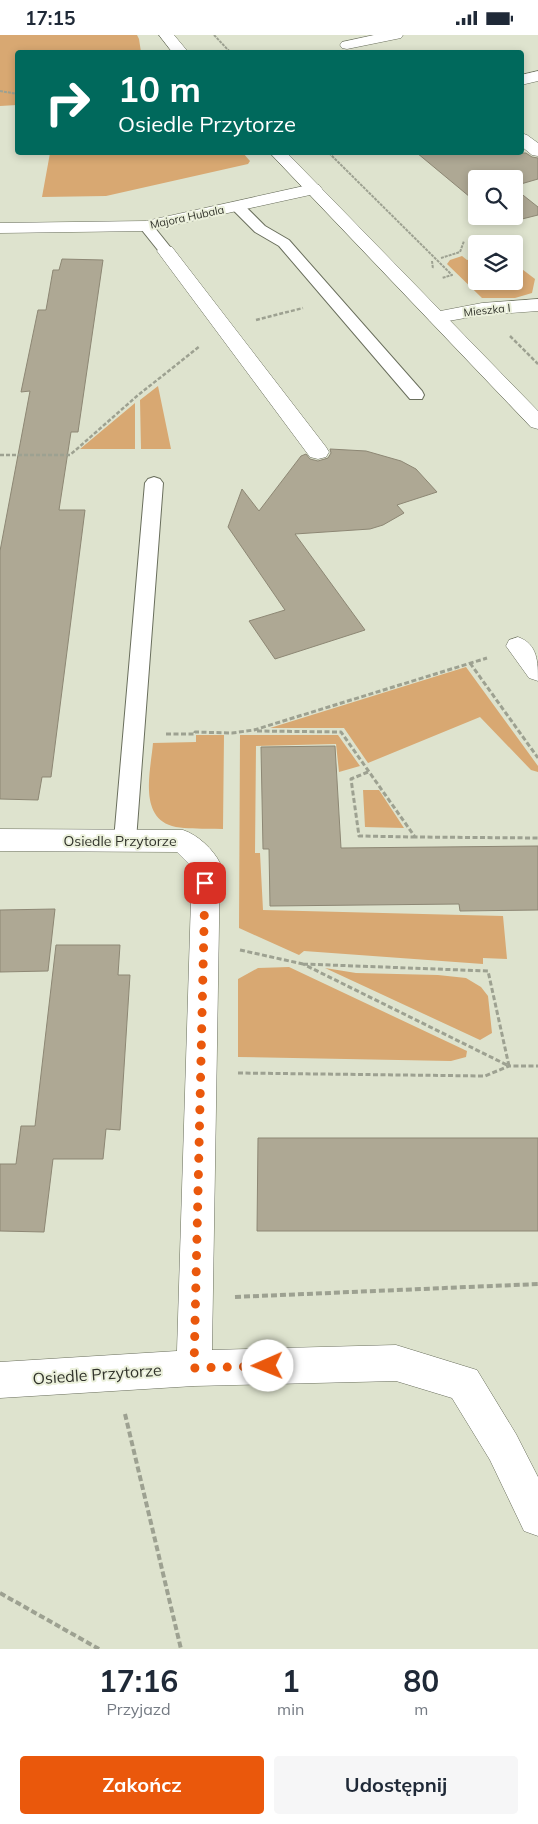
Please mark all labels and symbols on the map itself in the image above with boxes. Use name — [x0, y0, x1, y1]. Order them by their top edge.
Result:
street label: Majora Hubala — [149, 202, 225, 232]
street label: Mieszka I — [463, 301, 511, 319]
street label: Osiedle Przytorze — [63, 832, 177, 850]
pin — [184, 862, 226, 904]
position arrow — [241, 1339, 293, 1391]
street label: Osiedle Przytorze — [32, 1360, 162, 1388]

